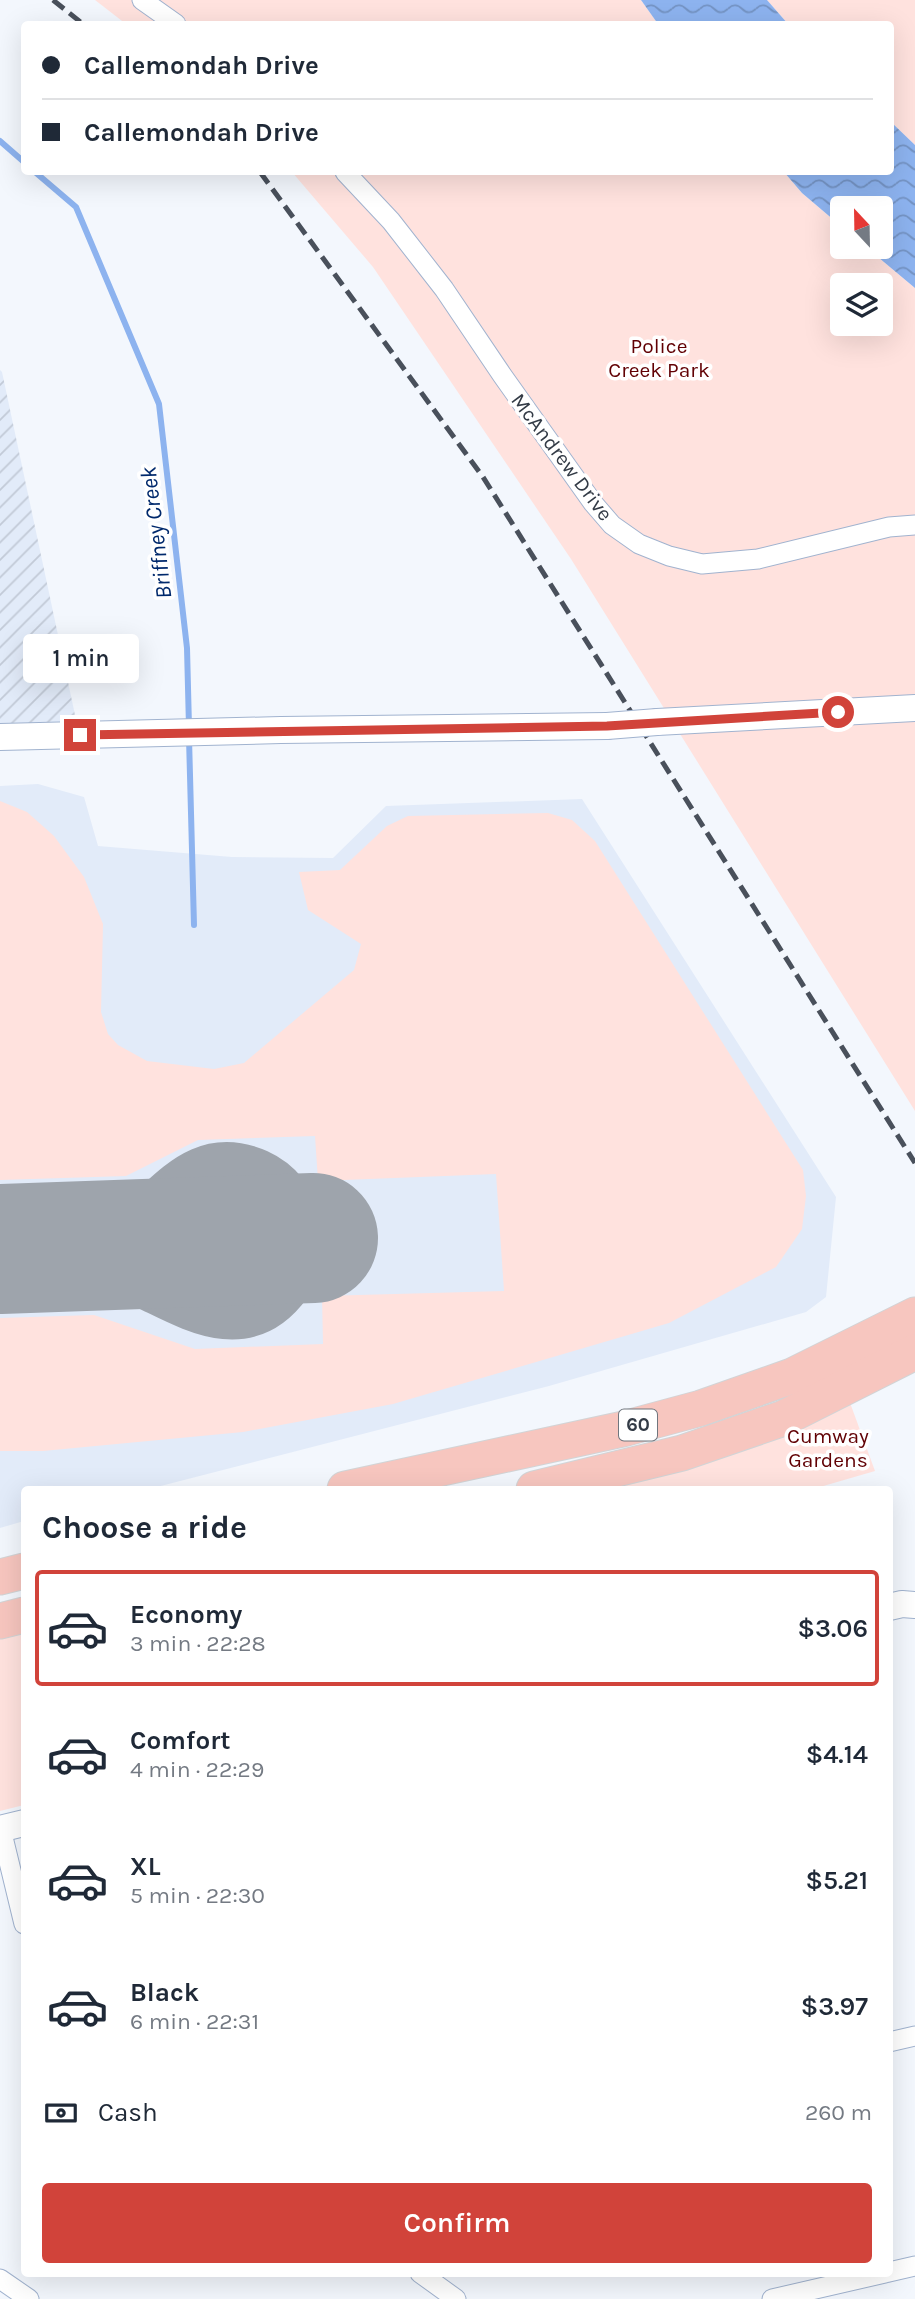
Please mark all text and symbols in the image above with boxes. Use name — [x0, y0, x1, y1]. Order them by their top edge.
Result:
text: Callemondah Drive — [84, 50, 319, 81]
text: Callemondah Drive — [84, 117, 319, 148]
north arrow — [830, 196, 892, 259]
map controls — [830, 196, 893, 336]
button: layers — [830, 273, 893, 336]
park label: Police Creek Park — [608, 334, 710, 382]
street label: McAndrew Drive — [506, 389, 618, 525]
water label: Briffney Creek — [134, 465, 177, 601]
callout: 1 min — [22, 634, 138, 682]
text: 1 min — [52, 645, 110, 672]
route start — [822, 696, 854, 728]
route end — [64, 719, 96, 751]
road number: 60 — [619, 1410, 657, 1441]
park label: Cumway Gardens — [787, 1424, 869, 1472]
text: Choose a ride — [42, 1509, 247, 1546]
icon: car — [46, 1597, 109, 1660]
text: Economy — [130, 1599, 242, 1630]
text: $3.06 — [798, 1613, 868, 1644]
text: 3 min · 22:28 — [130, 1630, 266, 1657]
icon: car — [46, 1723, 109, 1786]
text: Comfort — [130, 1725, 231, 1756]
text: $4.14 — [806, 1739, 868, 1770]
text: 4 min · 22:29 — [130, 1756, 264, 1783]
icon: car — [46, 1849, 109, 1912]
text: XL — [130, 1851, 161, 1882]
text: $5.21 — [806, 1865, 868, 1896]
text: 5 min · 22:30 — [130, 1882, 265, 1909]
icon: car — [46, 1975, 109, 2038]
text: Black — [130, 1977, 199, 2008]
text: $3.97 — [801, 1991, 868, 2022]
text: 6 min · 22:31 — [130, 2008, 259, 2035]
icon: cash — [42, 2094, 80, 2132]
text: Cash — [98, 2097, 158, 2128]
text: 260 m — [805, 2099, 872, 2126]
button: Confirm — [42, 2183, 872, 2263]

